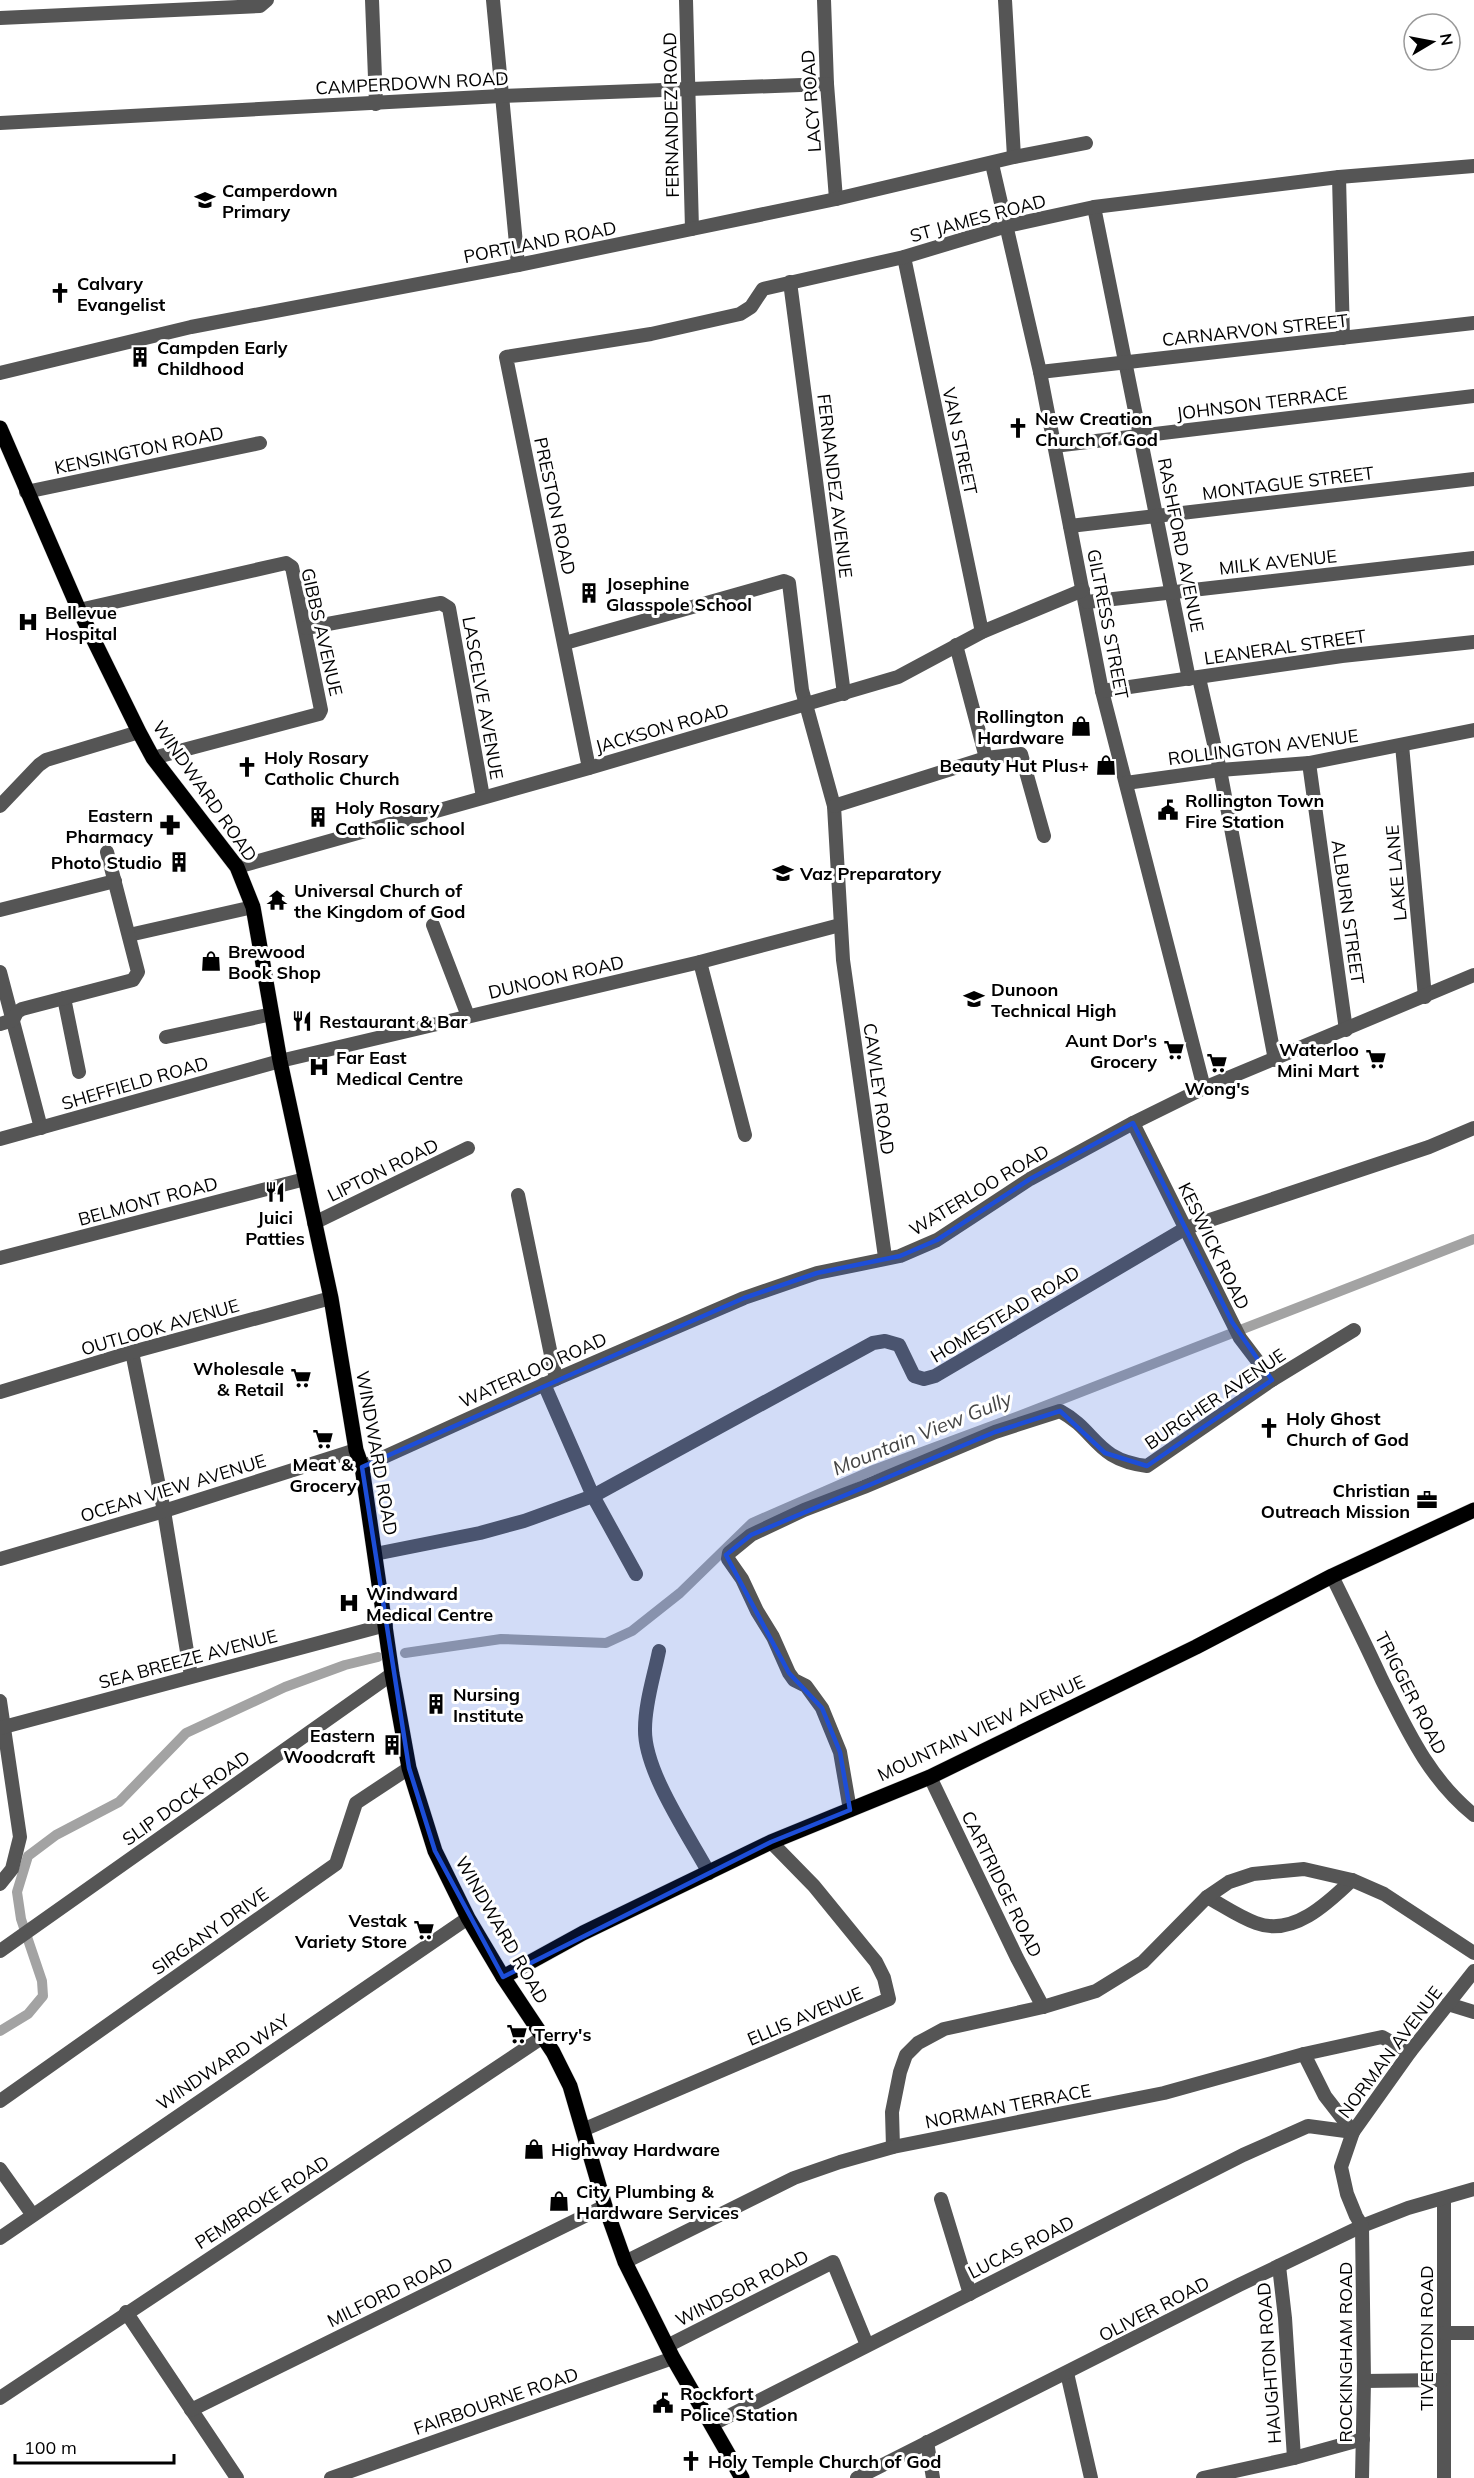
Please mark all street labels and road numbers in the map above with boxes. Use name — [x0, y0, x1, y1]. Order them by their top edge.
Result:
street label: FERNANDEZ ROAD — [658, 32, 684, 198]
street label: LACY ROAD — [796, 49, 826, 153]
street label: CAMPERDOWN ROAD — [315, 66, 509, 100]
street label: ST JAMES ROAD — [907, 189, 1049, 247]
street label: PORTLAND ROAD — [462, 216, 618, 268]
street label: CARNARVON STREET — [1161, 309, 1349, 351]
street label: JOHNSON TERRACE — [1175, 381, 1349, 425]
street label: VAN STREET — [937, 385, 983, 497]
street label: FERNANDEZ AVENUE — [812, 393, 858, 579]
street label: KENSINGTON ROAD — [52, 421, 226, 479]
street label: PRESTON ROAD — [529, 435, 581, 577]
street label: RASHFORD AVENUE — [1153, 456, 1209, 634]
street label: MONTAGUE STREET — [1201, 461, 1375, 505]
street label: MILK AVENUE — [1218, 544, 1338, 580]
street label: GILTRESS STREET — [1082, 547, 1134, 701]
street label: GIBBS AVENUE — [296, 566, 348, 698]
street label: LASCELVE AVENUE — [457, 615, 509, 781]
street label: LEANERAL STREET — [1202, 624, 1368, 670]
street label: JACKSON ROAD — [592, 698, 732, 758]
street label: WINDWARD ROAD — [148, 716, 262, 866]
street label: ROLLINGTON AVENUE — [1167, 724, 1359, 770]
street label: LAKE LANE — [1380, 824, 1412, 922]
street label: ALBURN STREET — [1327, 839, 1370, 986]
street label: DUNOON ROAD — [486, 950, 626, 1004]
street label: CAWLEY ROAD — [858, 1022, 900, 1156]
street label: SHEFFIELD ROAD — [59, 1051, 211, 1115]
street label: LIPTON ROAD — [324, 1133, 442, 1207]
street label: WATERLOO ROAD — [905, 1139, 1053, 1241]
street label: BELMONT ROAD — [76, 1171, 220, 1231]
street label: KESWICK ROAD — [1173, 1179, 1255, 1313]
street label: HOMESTEAD ROAD — [926, 1260, 1084, 1368]
street label: OUTLOOK AVENUE — [78, 1293, 242, 1361]
street label: WATERLOO ROAD — [456, 1327, 610, 1413]
street label: BURGHER AVENUE — [1140, 1343, 1290, 1455]
street label: WINDWARD ROAD — [351, 1369, 403, 1537]
street label: OCEAN VIEW AVENUE — [77, 1449, 269, 1527]
street label: SEA BREEZE AVENUE — [96, 1624, 280, 1694]
street label: TRIGGER ROAD — [1370, 1628, 1452, 1758]
street label: MOUNTAIN VIEW AVENUE — [874, 1670, 1088, 1786]
street label: SLIP DOCK ROAD — [118, 1745, 254, 1851]
street label: CARTRIDGE ROAD — [957, 1807, 1047, 1961]
street label: WINDWARD ROAD — [450, 1852, 554, 2008]
street label: SIRGANY DRIVE — [147, 1882, 273, 1980]
street label: ELLIS AVENUE — [744, 1981, 866, 2051]
street label: NORMAN AVENUE — [1333, 1982, 1447, 2122]
street label: WINDWARD WAY — [152, 2008, 295, 2115]
street label: NORMAN TERRACE — [923, 2079, 1093, 2133]
street label: PEMBROKE ROAD — [190, 2150, 334, 2254]
street label: LUCAS ROAD — [964, 2210, 1078, 2284]
street label: WINDSOR ROAD — [671, 2244, 813, 2332]
street label: MILFORD ROAD — [323, 2252, 457, 2332]
street label: ROCKINGHAM ROAD — [1334, 2261, 1357, 2443]
street label: TIVERTON ROAD — [1415, 2265, 1438, 2411]
street label: OLIVER ROAD — [1095, 2271, 1213, 2347]
street label: HAUGHTON ROAD — [1252, 2281, 1286, 2445]
street label: FAIRBOURNE ROAD — [411, 2362, 581, 2440]

